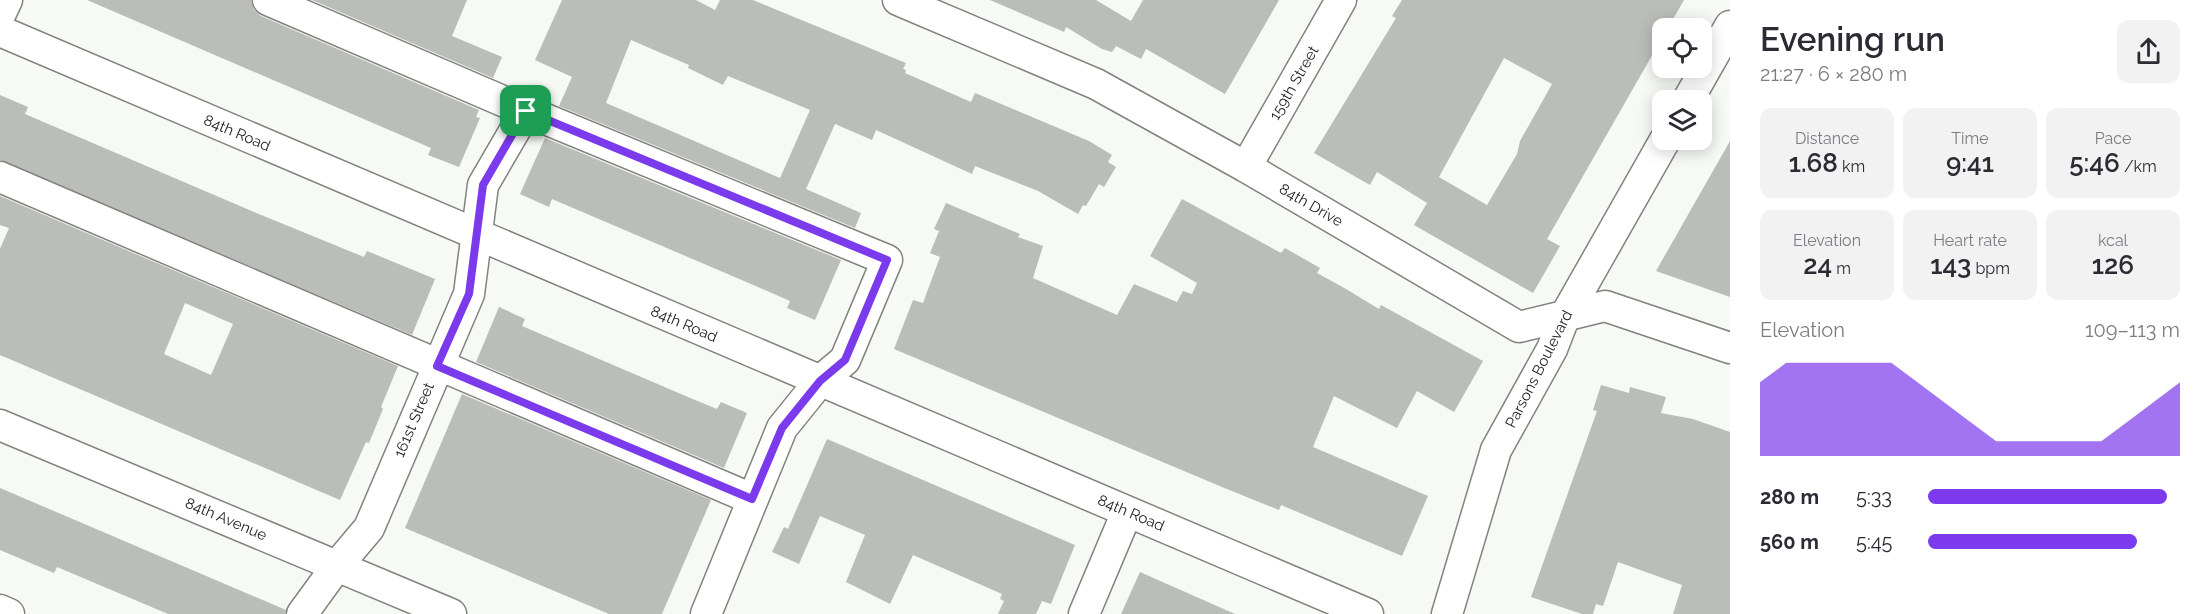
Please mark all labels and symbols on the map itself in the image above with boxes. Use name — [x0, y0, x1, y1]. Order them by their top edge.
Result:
street label: 159th Street — [1266, 43, 1322, 123]
pin — [500, 85, 551, 136]
street label: 84th Road — [201, 111, 273, 155]
street label: 84th Drive — [1276, 180, 1346, 231]
street label: 84th Road — [648, 302, 720, 346]
street label: Parsons Boulevard — [1502, 307, 1576, 431]
street label: 161st Street — [390, 380, 438, 460]
street label: 84th Road — [1095, 491, 1167, 535]
street label: 84th Avenue — [183, 494, 270, 544]

